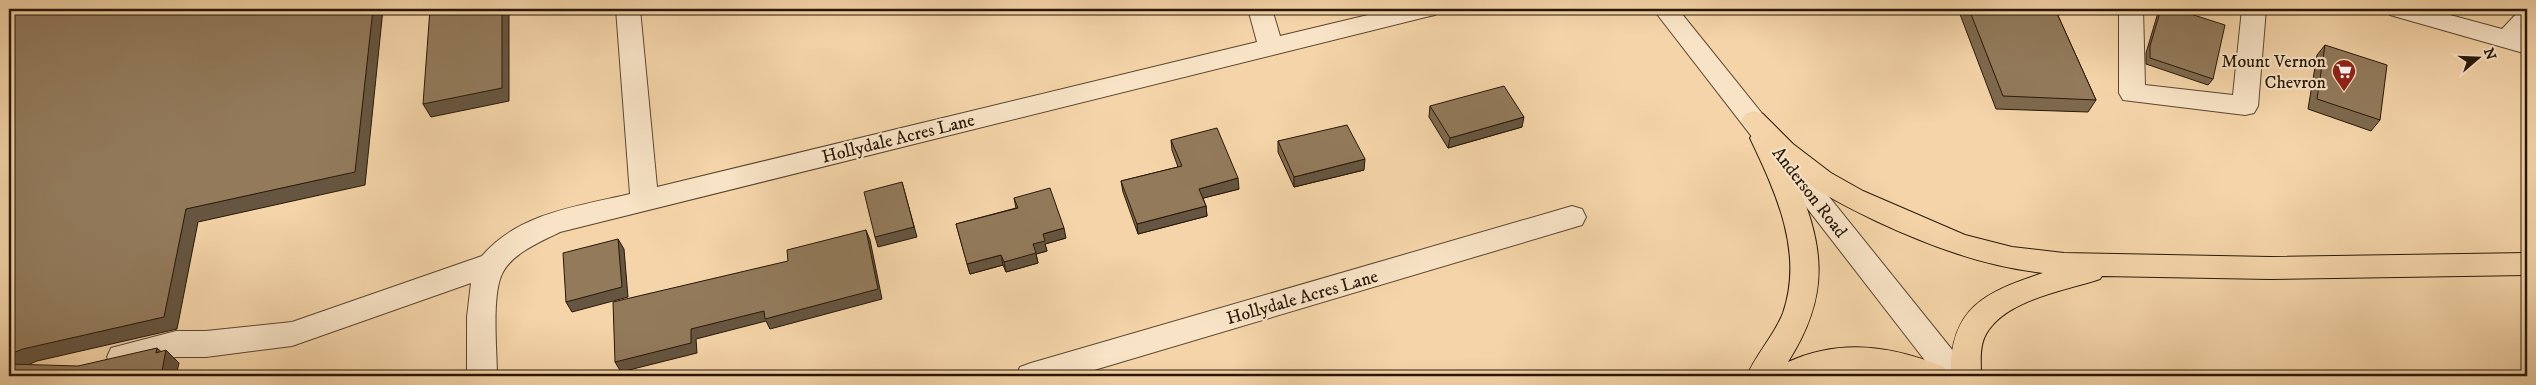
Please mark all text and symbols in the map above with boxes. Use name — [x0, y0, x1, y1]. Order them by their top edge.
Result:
north arrow — [2454, 32, 2504, 82]
text: N — [2479, 46, 2500, 63]
place label: Mount Vernon Chevron — [2221, 51, 2327, 94]
supermarket icon: Mount Vernon Chevron — [2331, 58, 2357, 92]
street label: Hollydale Acres Lane — [820, 109, 977, 169]
street label: Anderson Road — [1767, 143, 1852, 242]
street label: Hollydale Acres Lane — [1224, 266, 1381, 330]

